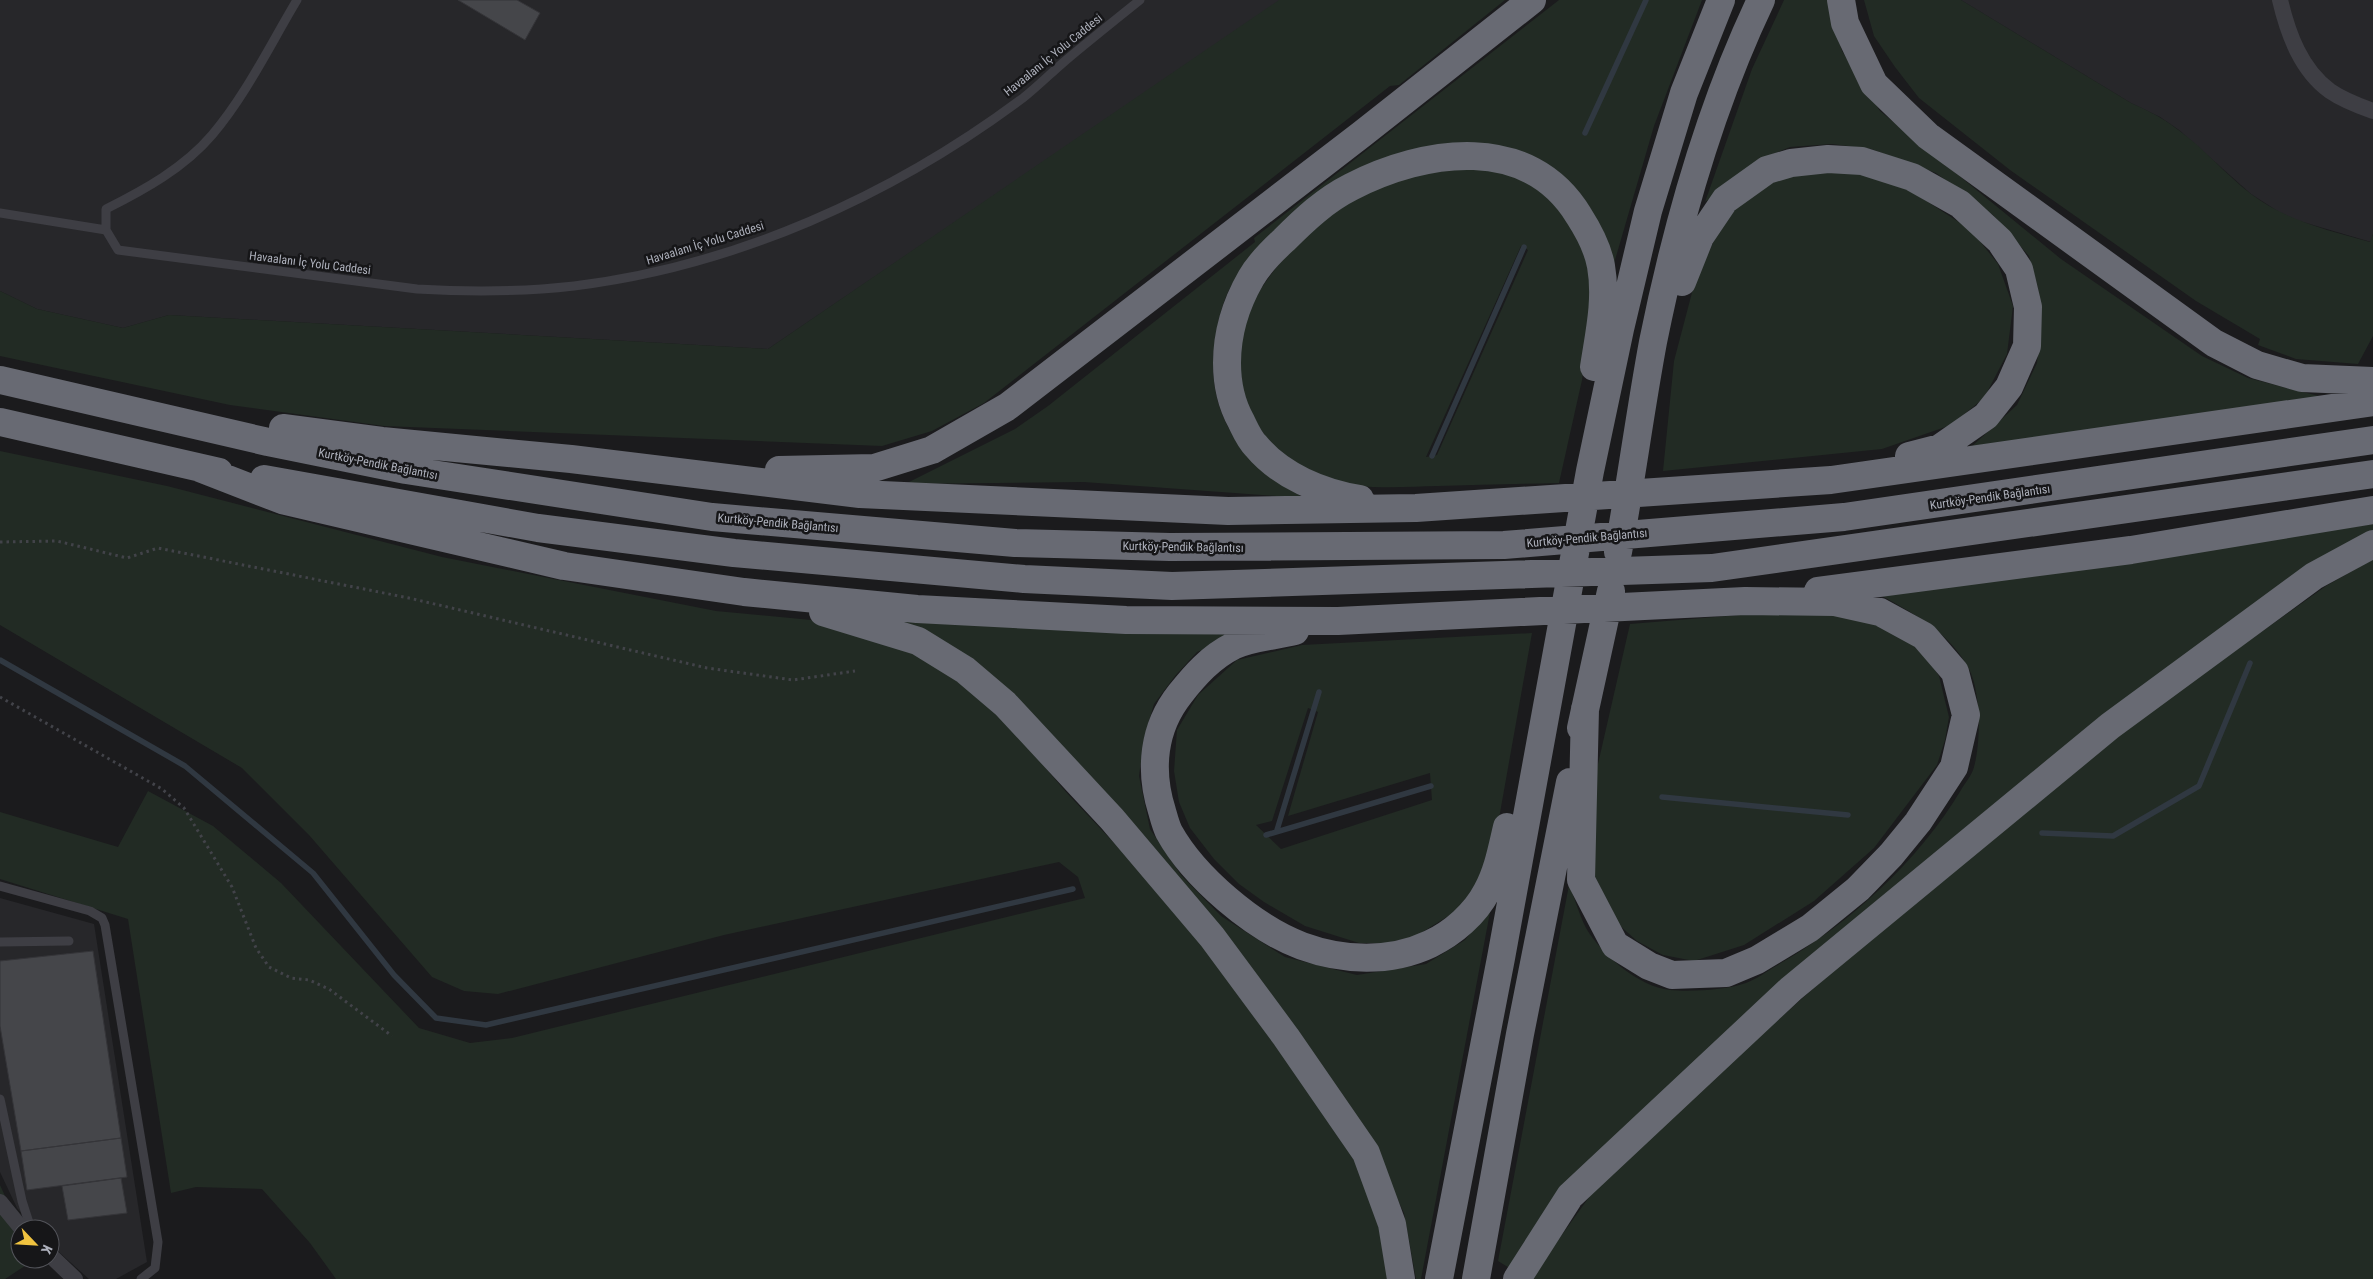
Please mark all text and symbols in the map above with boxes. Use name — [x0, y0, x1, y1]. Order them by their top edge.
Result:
street label: Havaalanı İç Yolu Caddesi — [1000, 10, 1105, 99]
street label: Havaalanı İç Yolu Caddesi — [644, 217, 766, 268]
street label: Havaalanı İç Yolu Caddesi — [248, 248, 372, 277]
street label: Kurtköy-Pendik Bağlantısı — [317, 446, 439, 482]
street label: Kurtköy-Pendik Bağlantısı — [1929, 482, 2051, 512]
street label: Kurtköy-Pendik Bağlantısı — [717, 511, 839, 535]
street label: Kurtköy-Pendik Bağlantısı — [1526, 526, 1648, 550]
street label: Kurtköy-Pendik Bağlantısı — [1122, 539, 1244, 555]
north arrow — [10, 1219, 60, 1269]
text: K — [38, 1243, 56, 1257]

